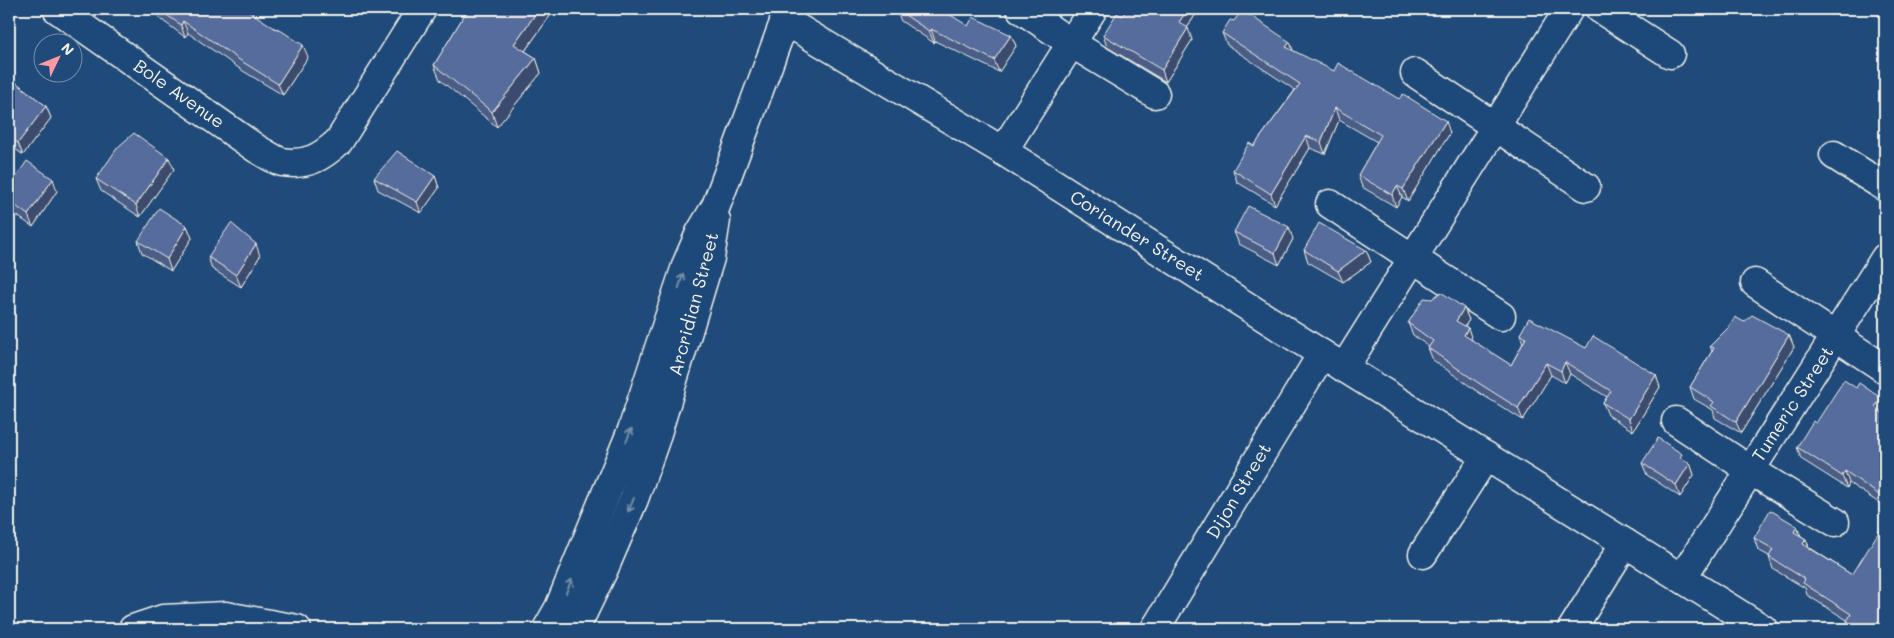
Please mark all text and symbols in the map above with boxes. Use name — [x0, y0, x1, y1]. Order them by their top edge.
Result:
north arrow — [32, 32, 82, 82]
text: N — [57, 38, 78, 59]
street label: Bole Avenue — [129, 53, 230, 133]
street label: Coriander Street — [1066, 184, 1209, 286]
street label: Arcridian Street — [662, 229, 724, 378]
one-way arrow — [677, 273, 687, 289]
street label: Tumeric Street — [1746, 341, 1839, 466]
one-way arrow — [625, 428, 635, 443]
street label: Dijon Street — [1200, 438, 1276, 543]
one-way arrow — [626, 497, 636, 512]
one-way arrow — [565, 578, 574, 593]

